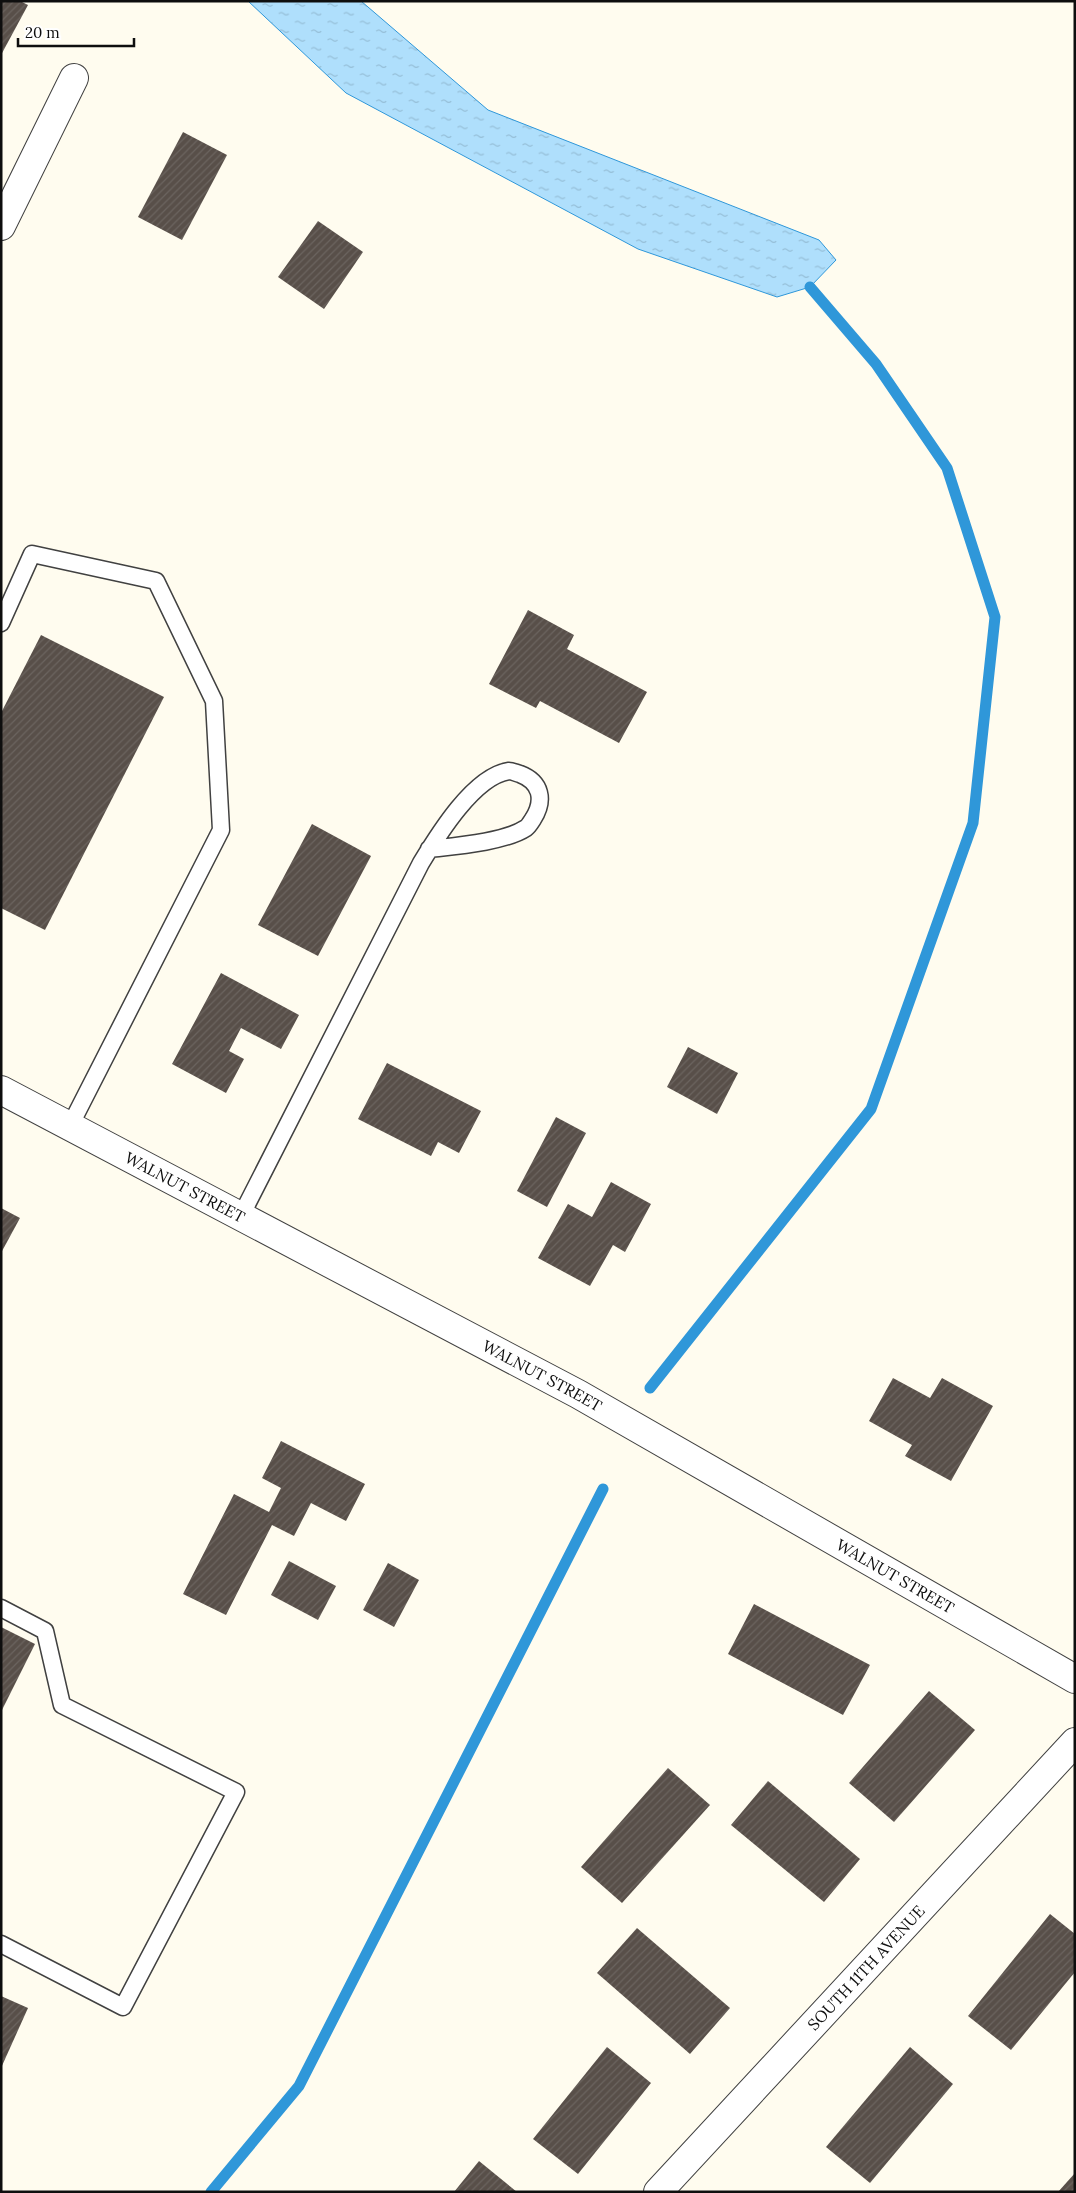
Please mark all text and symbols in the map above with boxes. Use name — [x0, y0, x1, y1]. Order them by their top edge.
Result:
scale bar — [18, 15, 134, 47]
text: 20 m — [25, 23, 60, 42]
street label: WALNUT STREET — [122, 1147, 248, 1227]
street label: WALNUT STREET — [479, 1335, 606, 1416]
street label: WALNUT STREET — [833, 1534, 958, 1618]
street label: SOUTH 11TH AVENUE — [803, 1901, 929, 2034]

